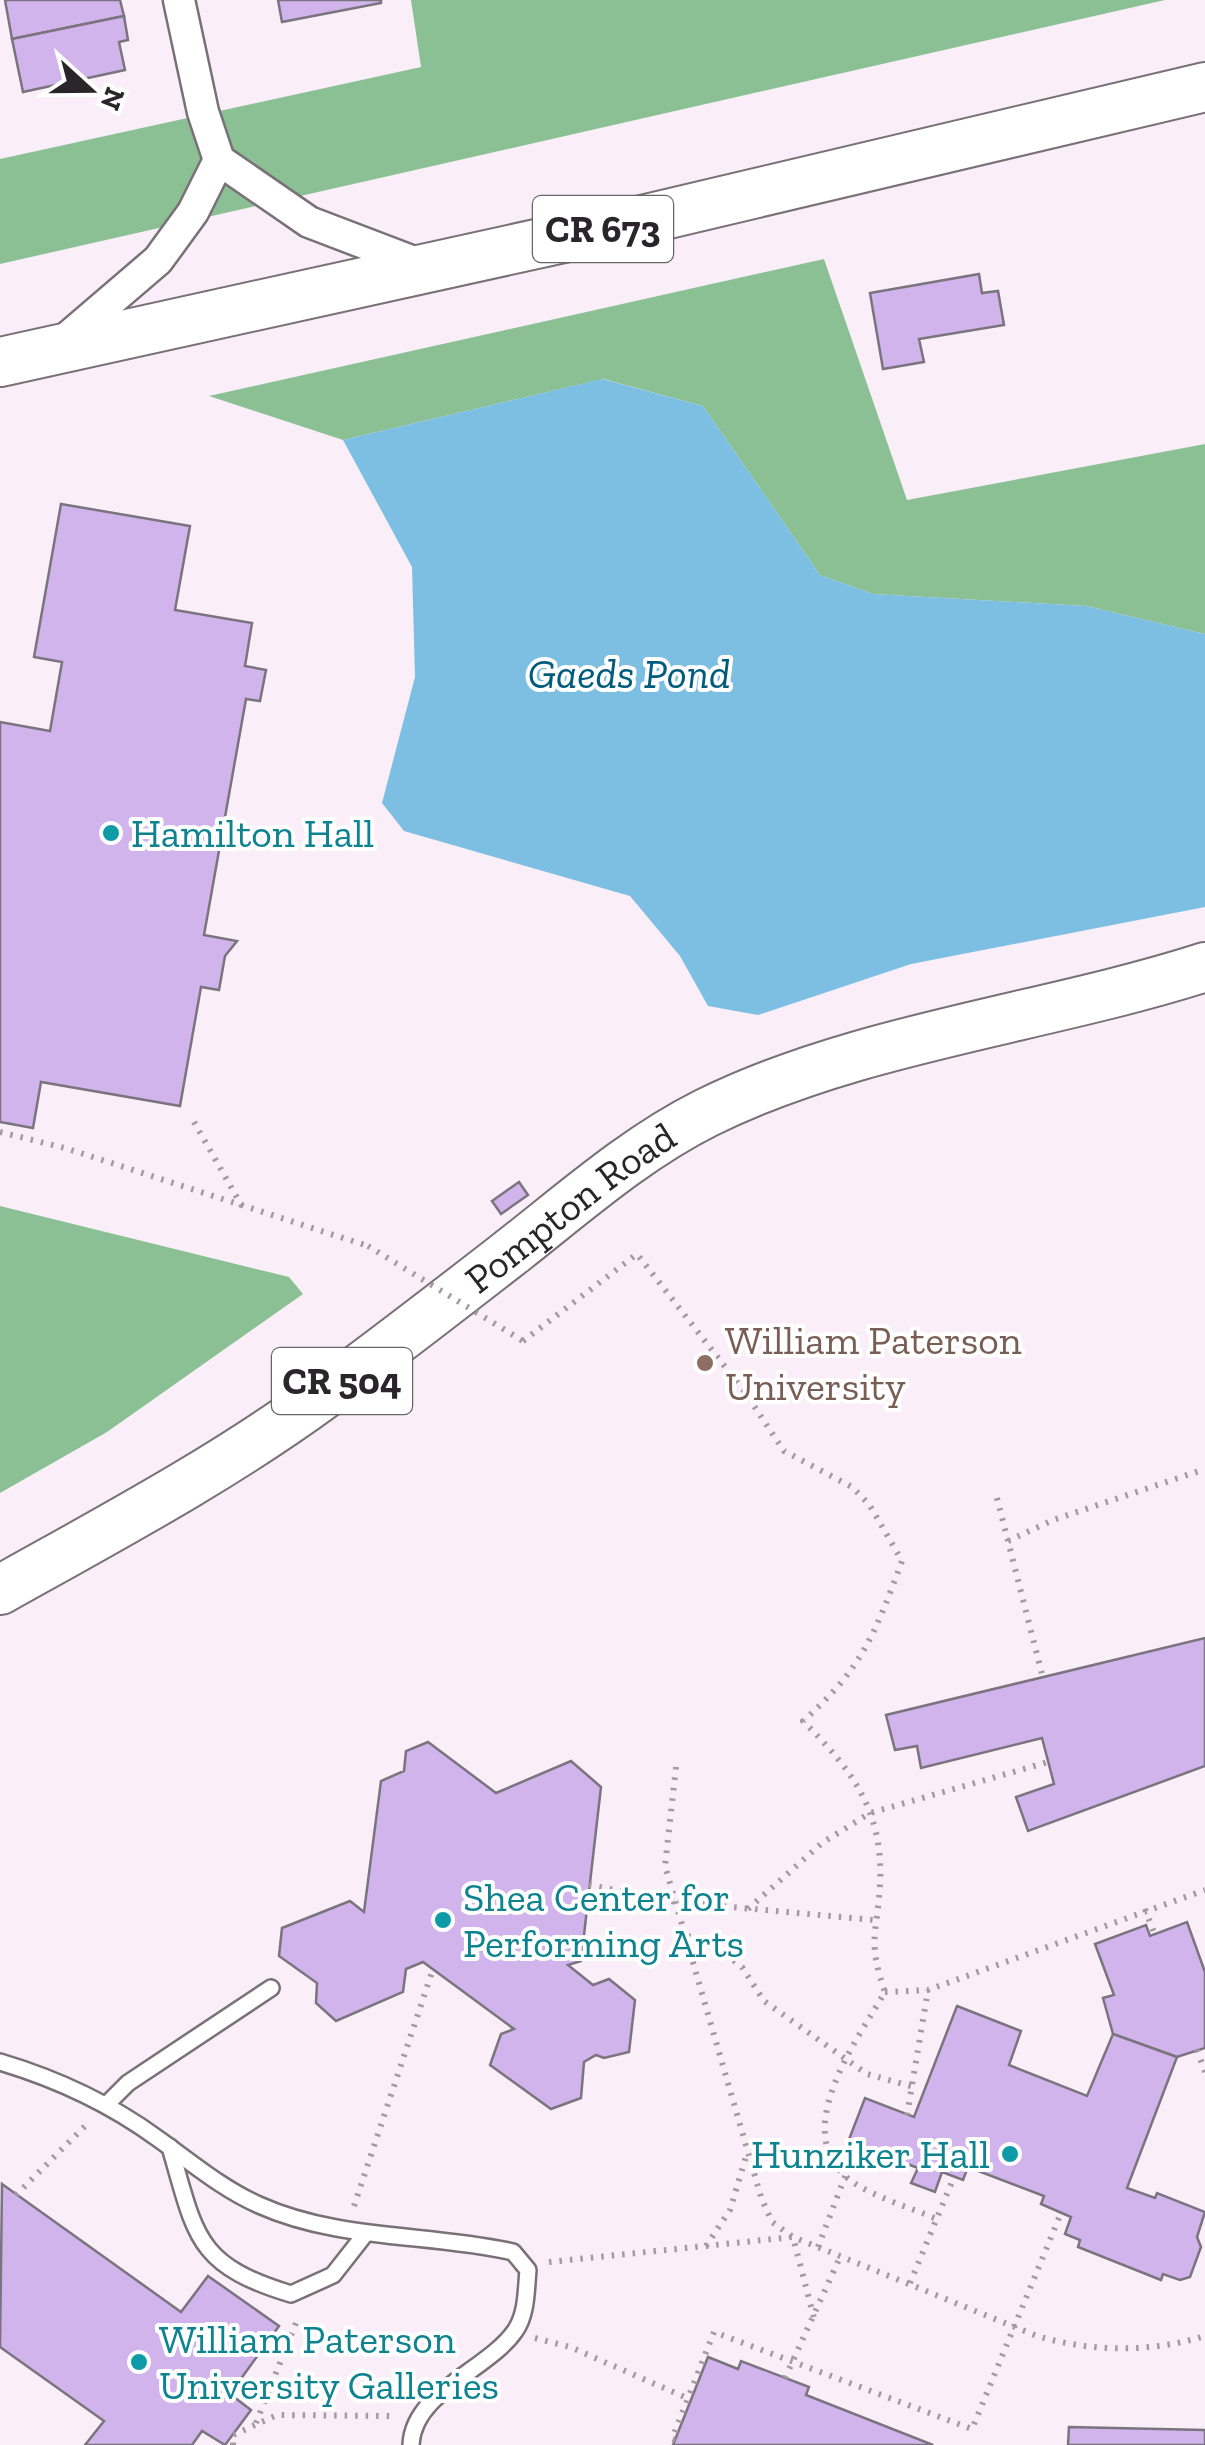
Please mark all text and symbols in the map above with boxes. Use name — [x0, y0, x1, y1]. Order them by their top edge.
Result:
north arrow — [40, 40, 140, 140]
text: N — [94, 83, 132, 115]
road number: CR 673 — [533, 196, 673, 262]
water label: Gaeds Pond — [528, 648, 730, 699]
place label: Hamilton Hall — [131, 809, 374, 857]
marker: Hamilton Hall — [100, 822, 122, 844]
street label: Pompton Road — [455, 1112, 684, 1303]
place label: William Paterson University — [725, 1316, 1022, 1410]
road number: CR 504 — [272, 1348, 412, 1414]
marker: William Paterson University — [694, 1352, 716, 1374]
place label: Shea Center for Performing Arts — [463, 1873, 744, 1967]
marker: Shea Center for Performing Arts — [432, 1909, 454, 1931]
place label: Hunziker Hall — [751, 2130, 990, 2178]
marker: Hunziker Hall — [999, 2143, 1021, 2165]
place label: William Paterson University Galleries — [159, 2315, 499, 2409]
marker: William Paterson University Galleries — [128, 2351, 150, 2373]

